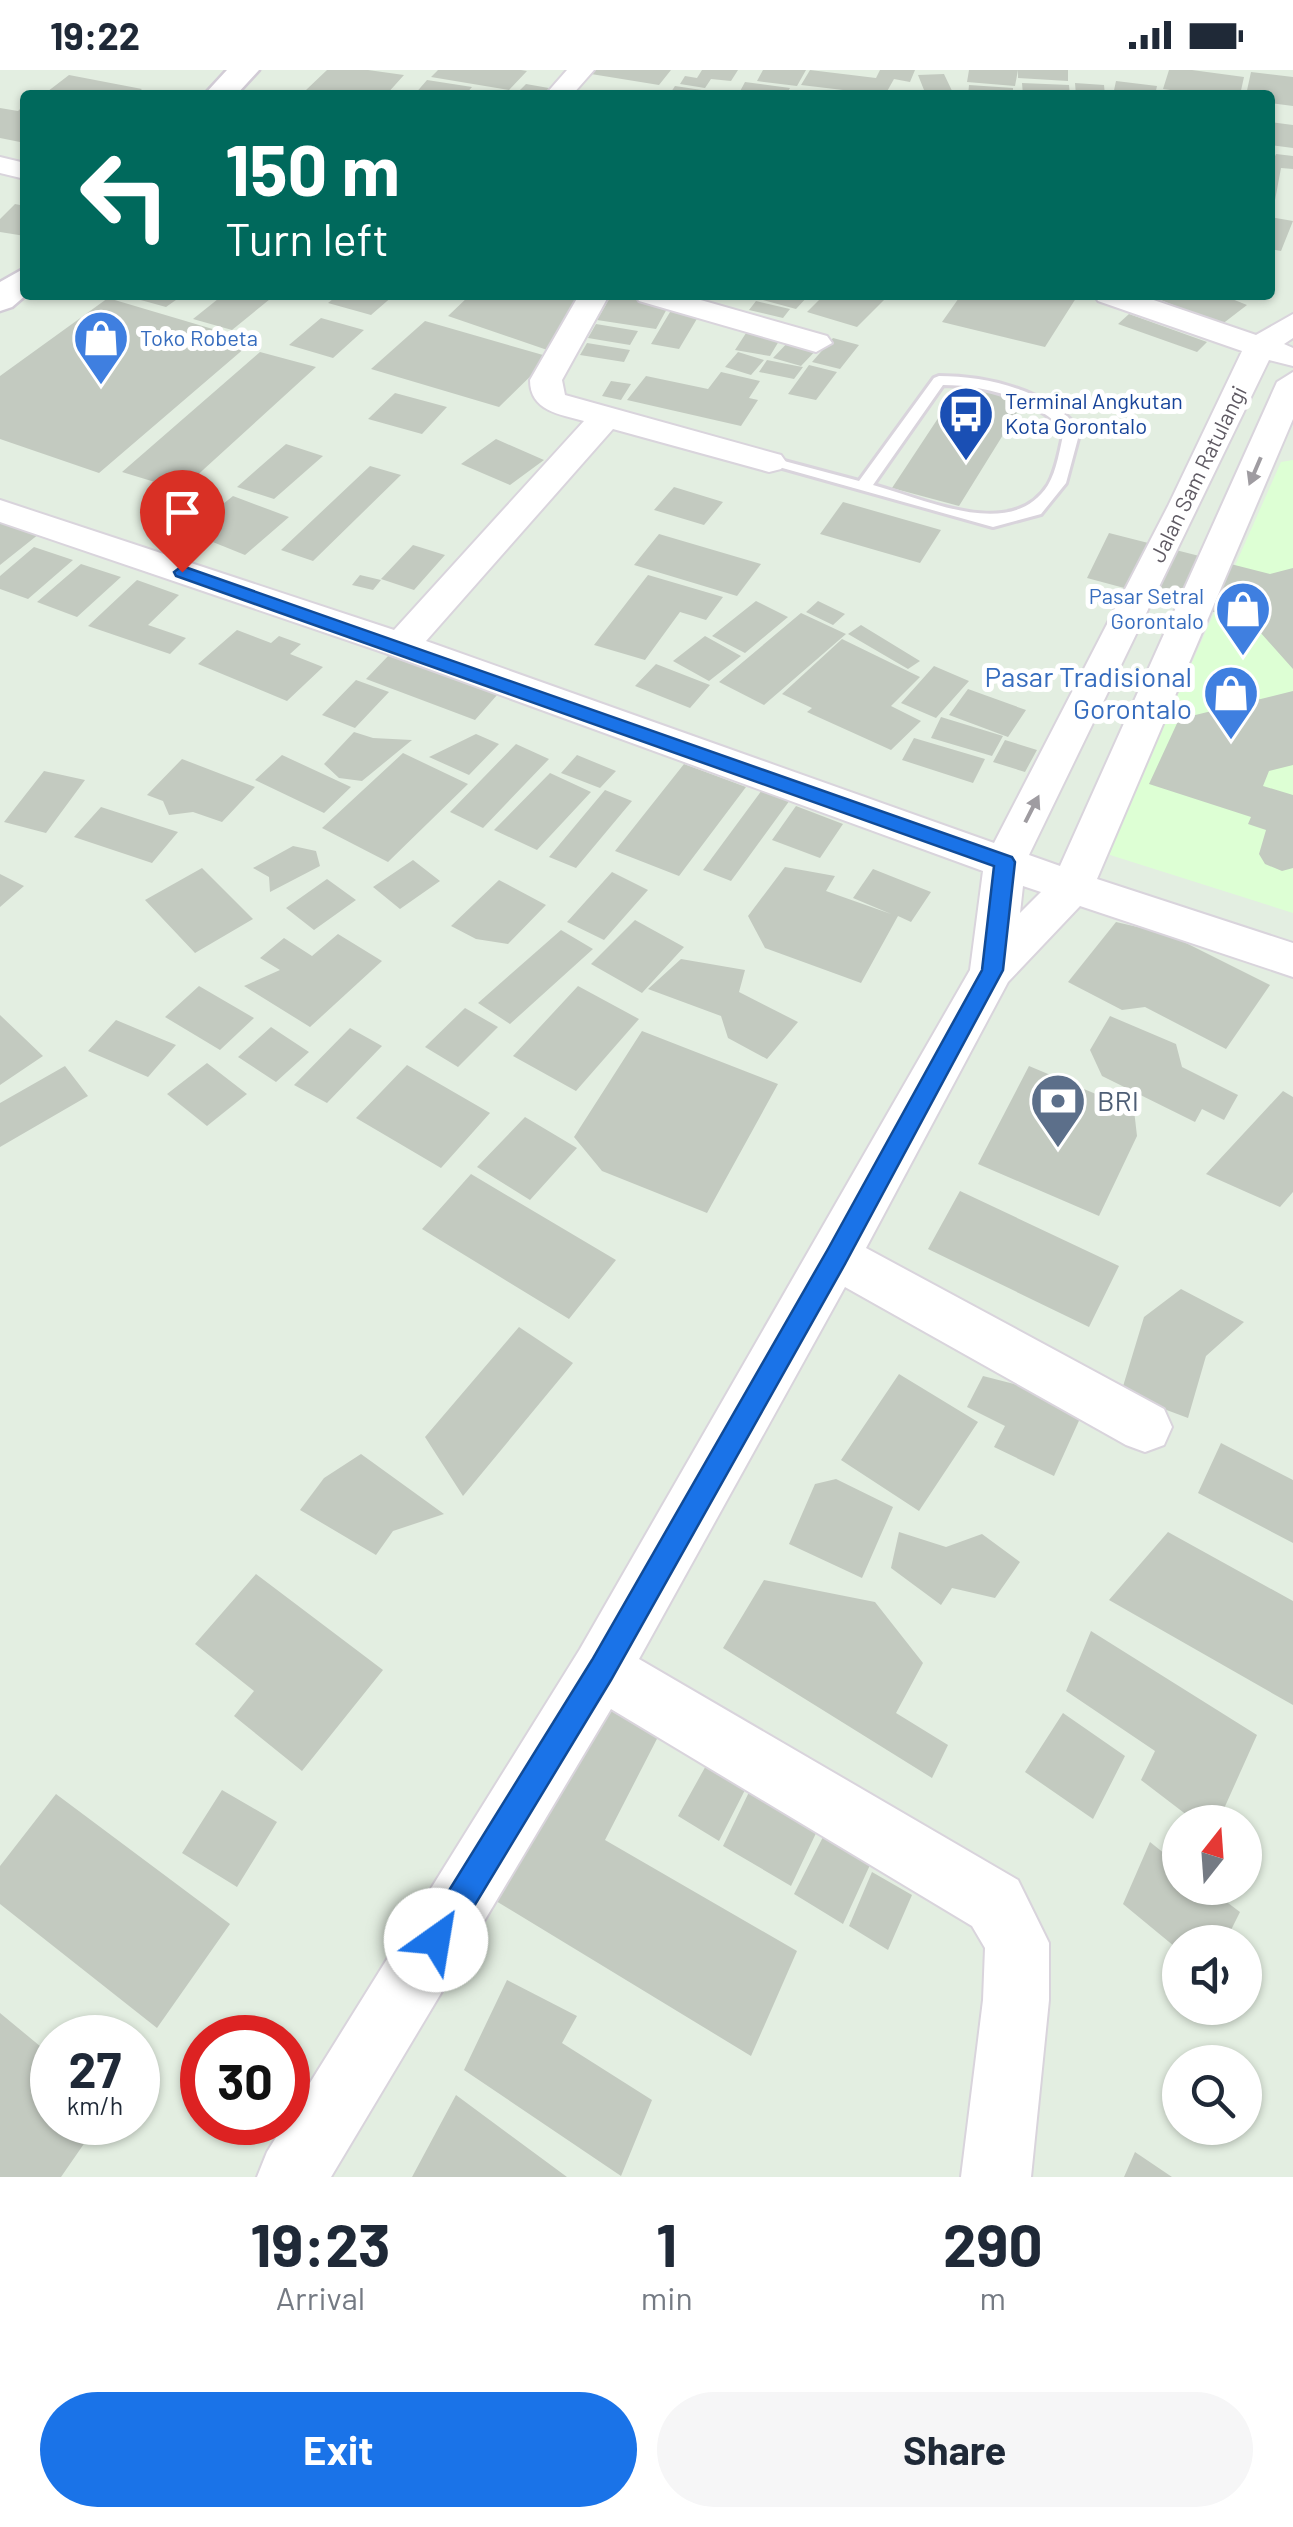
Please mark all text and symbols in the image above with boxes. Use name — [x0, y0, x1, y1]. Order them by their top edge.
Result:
text: 19:22 — [50, 12, 140, 58]
text: 150 m — [225, 126, 400, 210]
icon: left — [60, 130, 190, 260]
text: Turn left — [225, 211, 389, 265]
shop icon: Toko Robeta — [71, 308, 131, 387]
place label: Toko Robeta — [140, 324, 258, 350]
street label: Jalan Sam Ratulangi — [1143, 381, 1251, 566]
bus stop icon: Terminal Angkutan Kota Gorontalo — [936, 384, 996, 463]
place label: Terminal Angkutan Kota Gorontalo — [1005, 387, 1183, 438]
one-way arrow — [1247, 456, 1263, 486]
pin — [140, 470, 225, 573]
icon: arrive — [155, 485, 210, 540]
shop icon: Pasar Setral Gorontalo — [1213, 579, 1273, 658]
place label: Pasar Setral Gorontalo — [1089, 582, 1204, 633]
place label: Pasar Tradisional Gorontalo — [985, 659, 1192, 725]
shop icon: Pasar Tradisional Gorontalo — [1201, 663, 1261, 742]
one-way arrow — [1023, 795, 1040, 824]
bank icon: BRI — [1028, 1071, 1088, 1150]
place label: BRI — [1097, 1083, 1139, 1117]
north arrow — [1162, 1805, 1262, 1905]
map controls — [1162, 1805, 1262, 2145]
position arrow — [384, 1888, 488, 1992]
button: sound — [1162, 1925, 1262, 2025]
speed limit sign: 30 — [180, 2015, 310, 2145]
text: 27 — [69, 2038, 121, 2098]
button: search — [1162, 2045, 1262, 2145]
text: km/h — [67, 2090, 123, 2120]
text: 19:23 — [250, 2207, 390, 2279]
text: 1 — [656, 2207, 677, 2279]
text: 290 — [943, 2207, 1043, 2279]
text: Arrival — [276, 2278, 365, 2316]
text: min — [641, 2278, 693, 2316]
text: m — [980, 2278, 1006, 2316]
button: Exit — [40, 2392, 637, 2507]
button: Share — [657, 2392, 1253, 2507]

